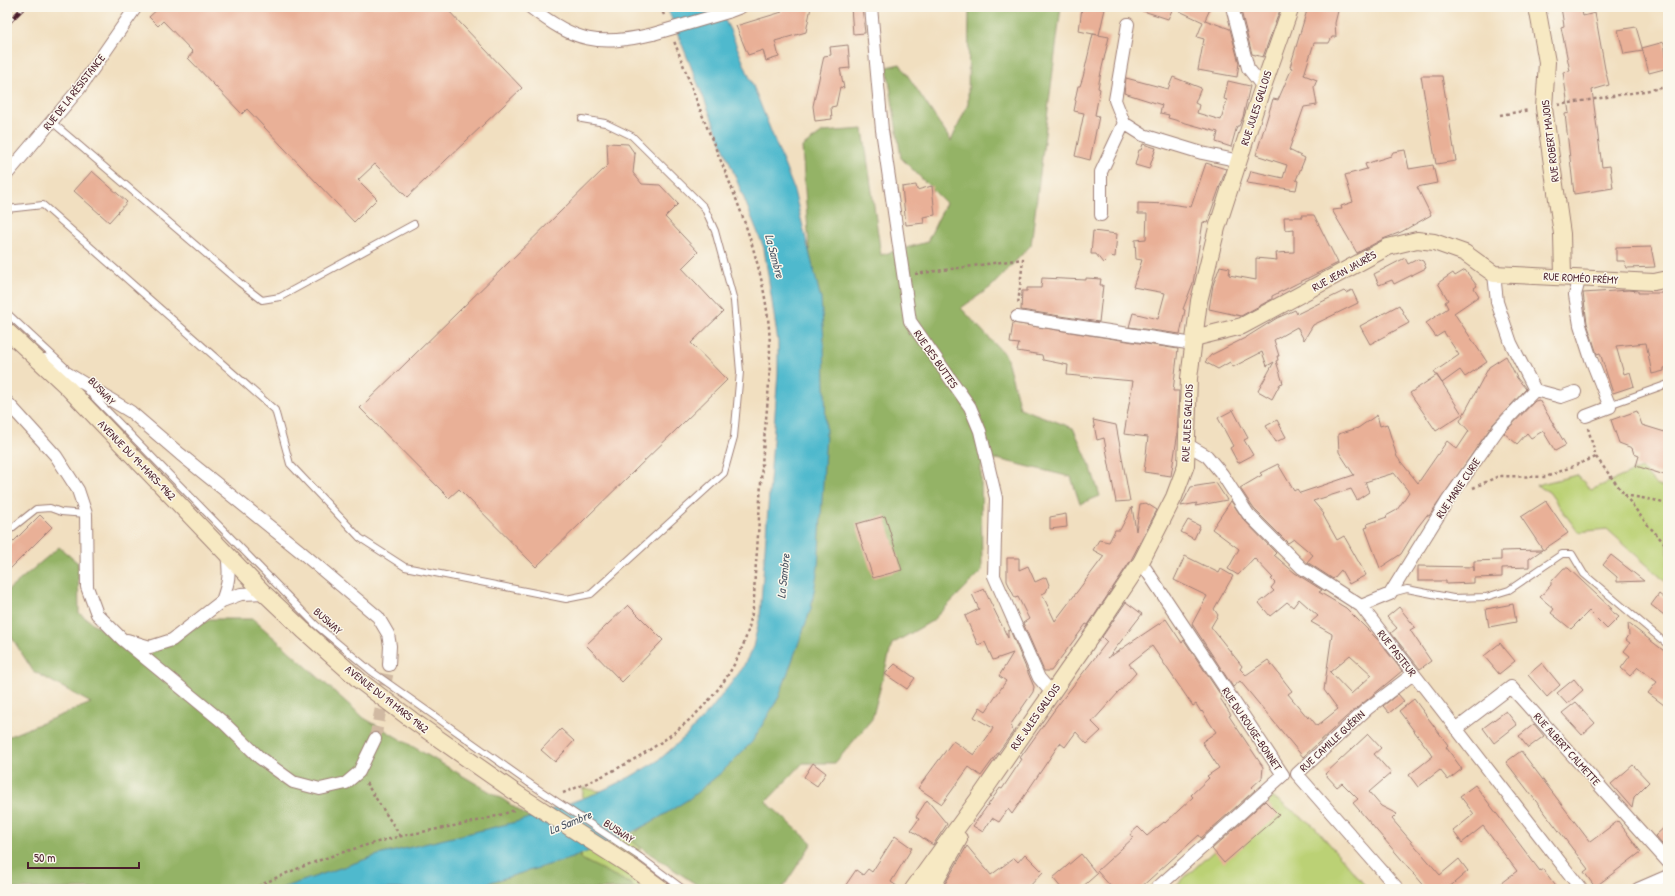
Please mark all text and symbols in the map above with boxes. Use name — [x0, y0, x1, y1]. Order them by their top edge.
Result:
street label: RUE DE LA RÉSISTANCE — [40, 51, 108, 133]
street label: RUE JULES GALLOIS — [1237, 69, 1275, 147]
street label: RUE ROBERT MAJOIS — [1538, 99, 1562, 183]
water label: La Sambre — [761, 232, 789, 281]
street label: RUE JEAN JAURÈS — [1309, 248, 1379, 294]
street label: RUE ROMÉO FRÉMY — [1543, 269, 1619, 287]
street label: RUE DES BUTTES — [911, 327, 961, 391]
street label: BUSWAY — [85, 374, 119, 408]
street label: RUE JULES GALLOIS — [1178, 384, 1196, 462]
street label: AVENUE DU 19-MARS-1962 — [95, 417, 179, 503]
street label: RUE MARIE CURIE — [1433, 455, 1483, 521]
water label: La Sambre — [772, 552, 794, 599]
street label: BUSWAY — [311, 605, 345, 638]
street label: RUE PASTEUR — [1374, 627, 1420, 679]
street label: AVENUE DU 19 MARS 1962 — [342, 662, 432, 736]
street label: RUE JULES GALLOIS — [1007, 681, 1063, 753]
street label: RUE DU ROUGE-BONNET — [1219, 685, 1286, 774]
street label: RUE CAMILLE GUÉRIN — [1296, 707, 1368, 775]
street label: RUE ALBERT CALMETTE — [1531, 710, 1603, 788]
water label: La Sambre — [546, 805, 595, 838]
street label: BUSWAY — [601, 816, 637, 846]
scale bar — [28, 844, 139, 870]
text: 50 m — [34, 849, 55, 866]

